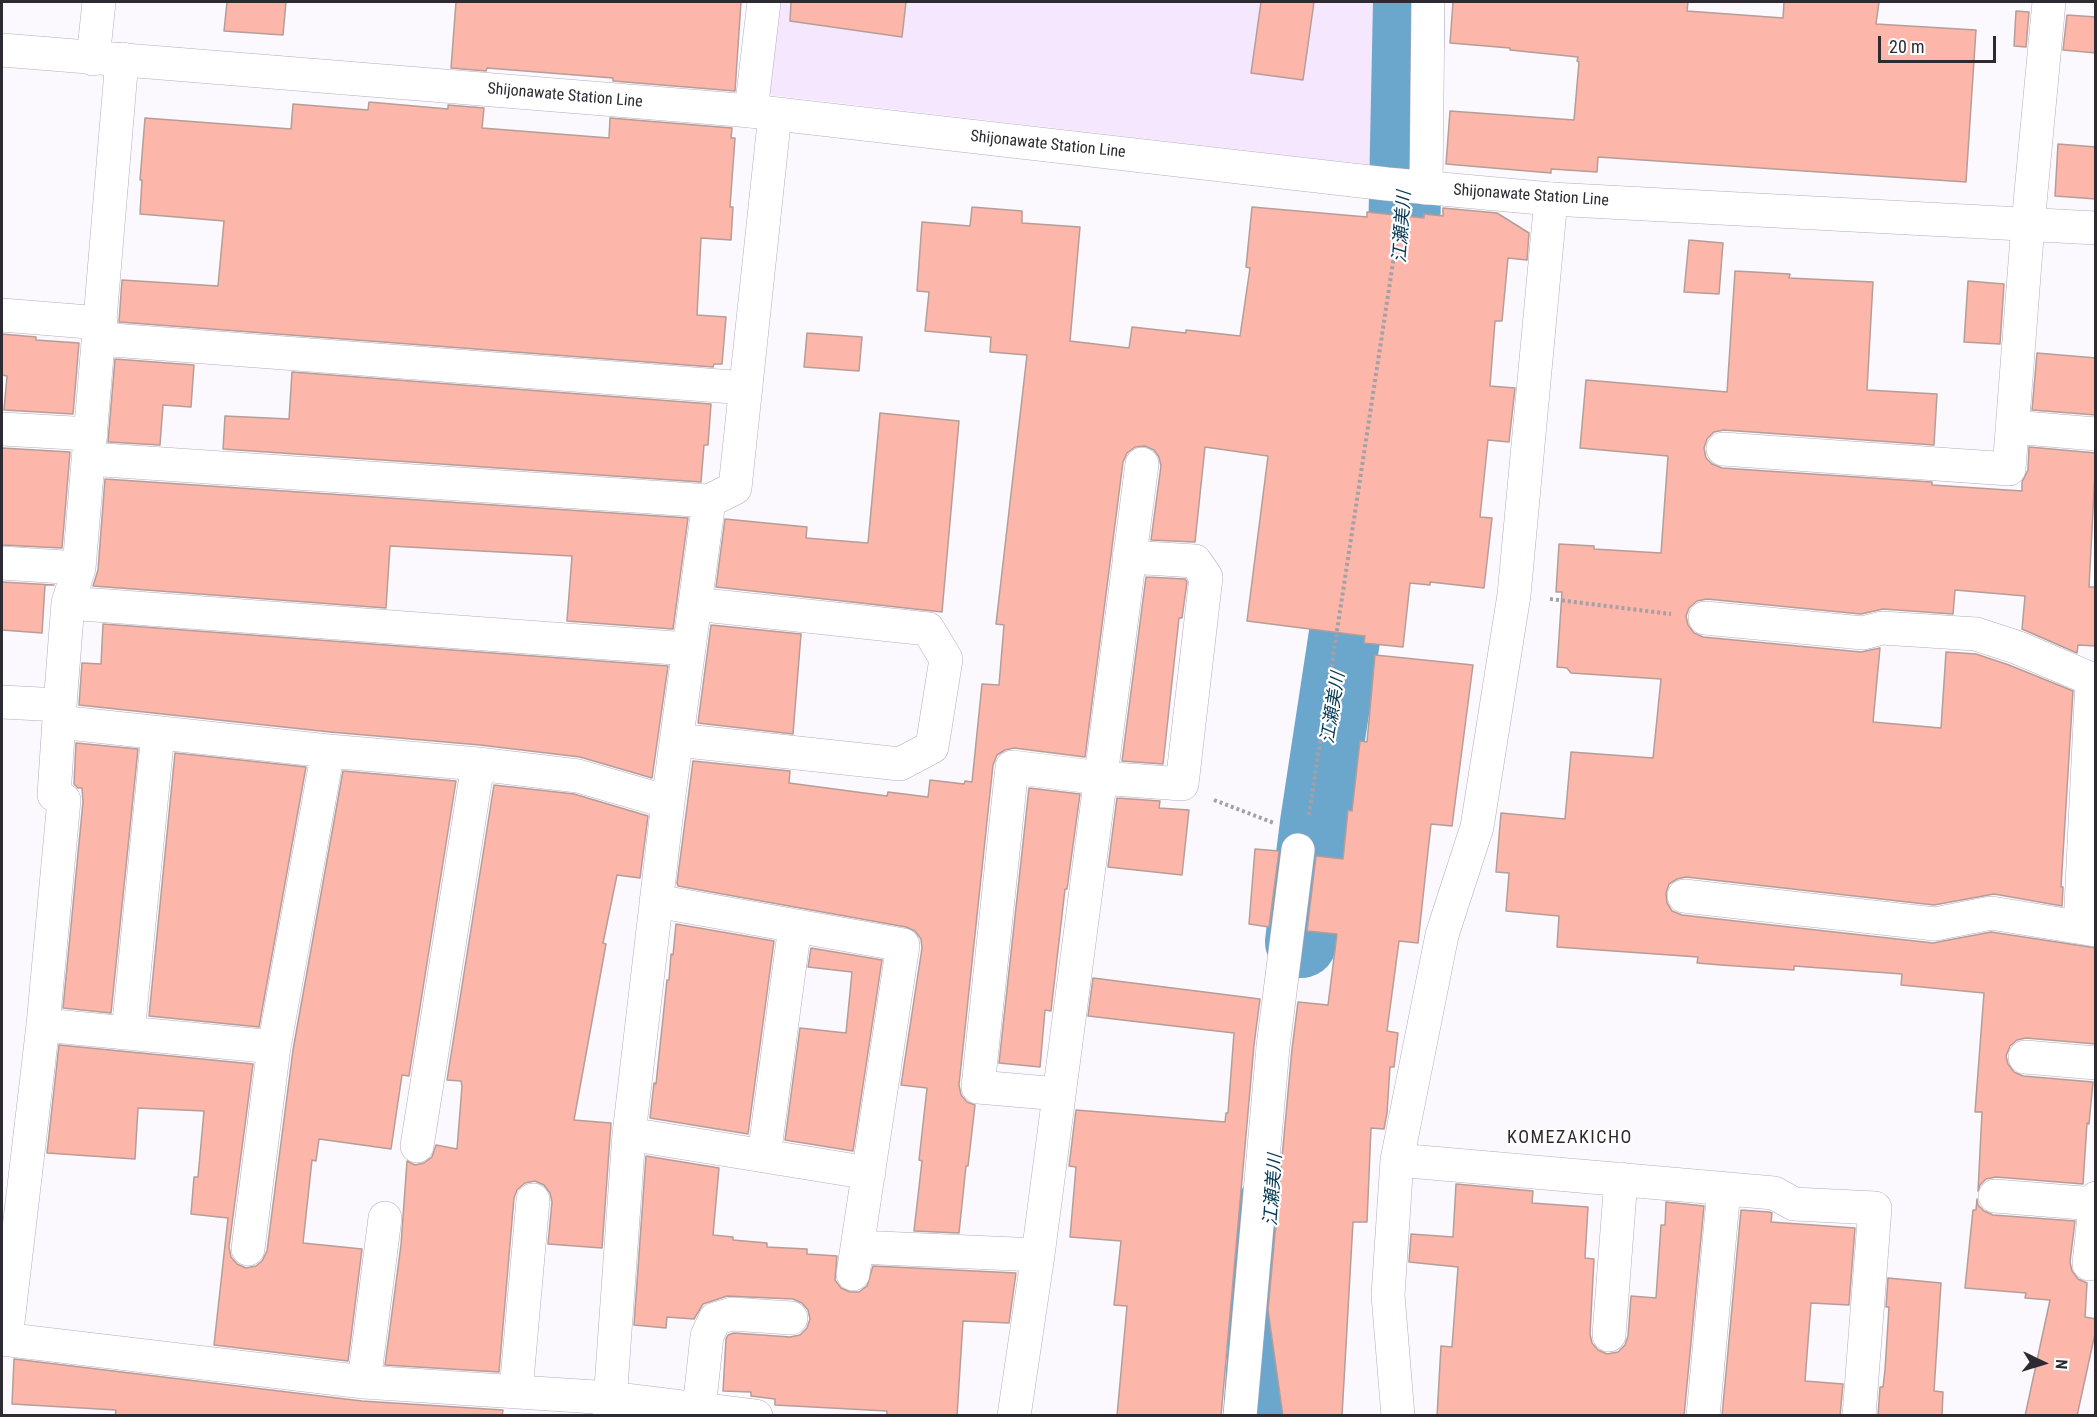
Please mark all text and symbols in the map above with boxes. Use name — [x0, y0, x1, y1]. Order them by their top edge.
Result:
scale bar — [1881, 24, 2000, 62]
text: 20 m — [1889, 36, 1924, 57]
street label: Shijonawate Station Line — [487, 80, 643, 112]
street label: Shijonawate Station Line — [970, 127, 1126, 163]
street label: Shijonawate Station Line — [1453, 181, 1609, 211]
water label: 江瀬美川 — [1390, 190, 1416, 264]
water label: 江瀬美川 — [1318, 671, 1350, 745]
district label: KOMEZAKICHO — [1507, 1127, 1633, 1149]
water label: 江瀬美川 — [1261, 1153, 1287, 1227]
north arrow — [2013, 1333, 2073, 1393]
text: N — [2052, 1359, 2071, 1370]

